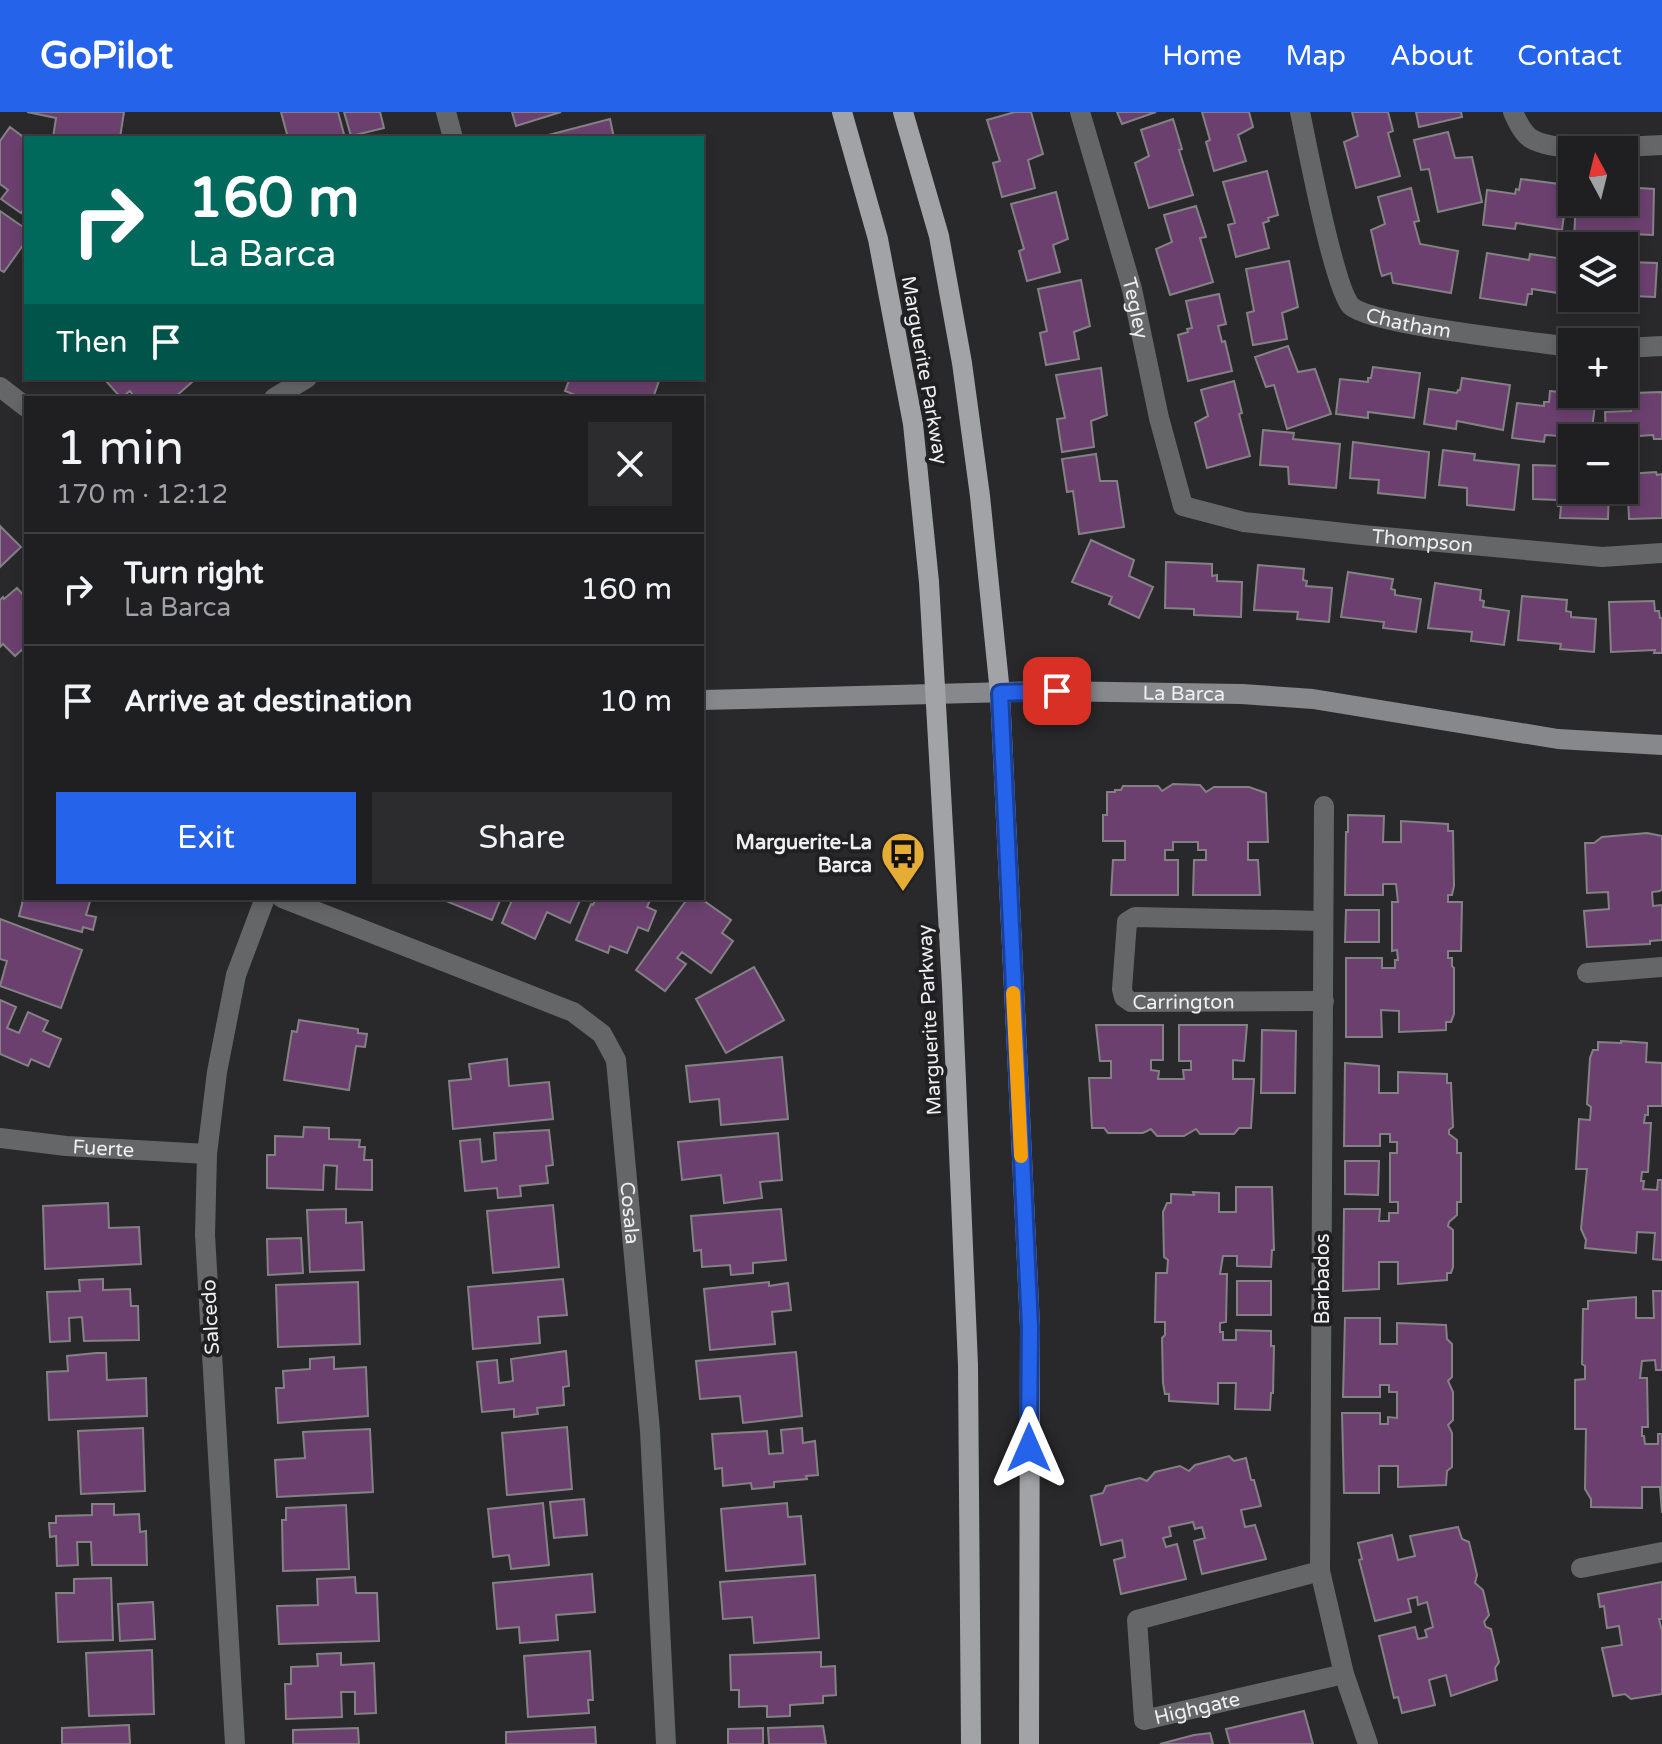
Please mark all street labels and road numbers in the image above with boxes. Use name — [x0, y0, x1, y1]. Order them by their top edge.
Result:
street label: Marguerite Parkway — [896, 274, 952, 467]
street label: Tegley — [1116, 275, 1153, 341]
street label: Chatham — [1363, 303, 1453, 344]
street label: Thompson — [1371, 525, 1474, 558]
street label: La Barca — [1142, 681, 1225, 707]
street label: Marguerite Parkway — [913, 924, 947, 1116]
street label: Carrington — [1132, 990, 1235, 1015]
street label: Fuerte — [72, 1135, 135, 1163]
street label: Cosala — [614, 1181, 644, 1245]
street label: Barbados — [1311, 1234, 1335, 1325]
street label: Salcedo — [197, 1279, 225, 1355]
street label: Highgate — [1152, 1687, 1242, 1730]

